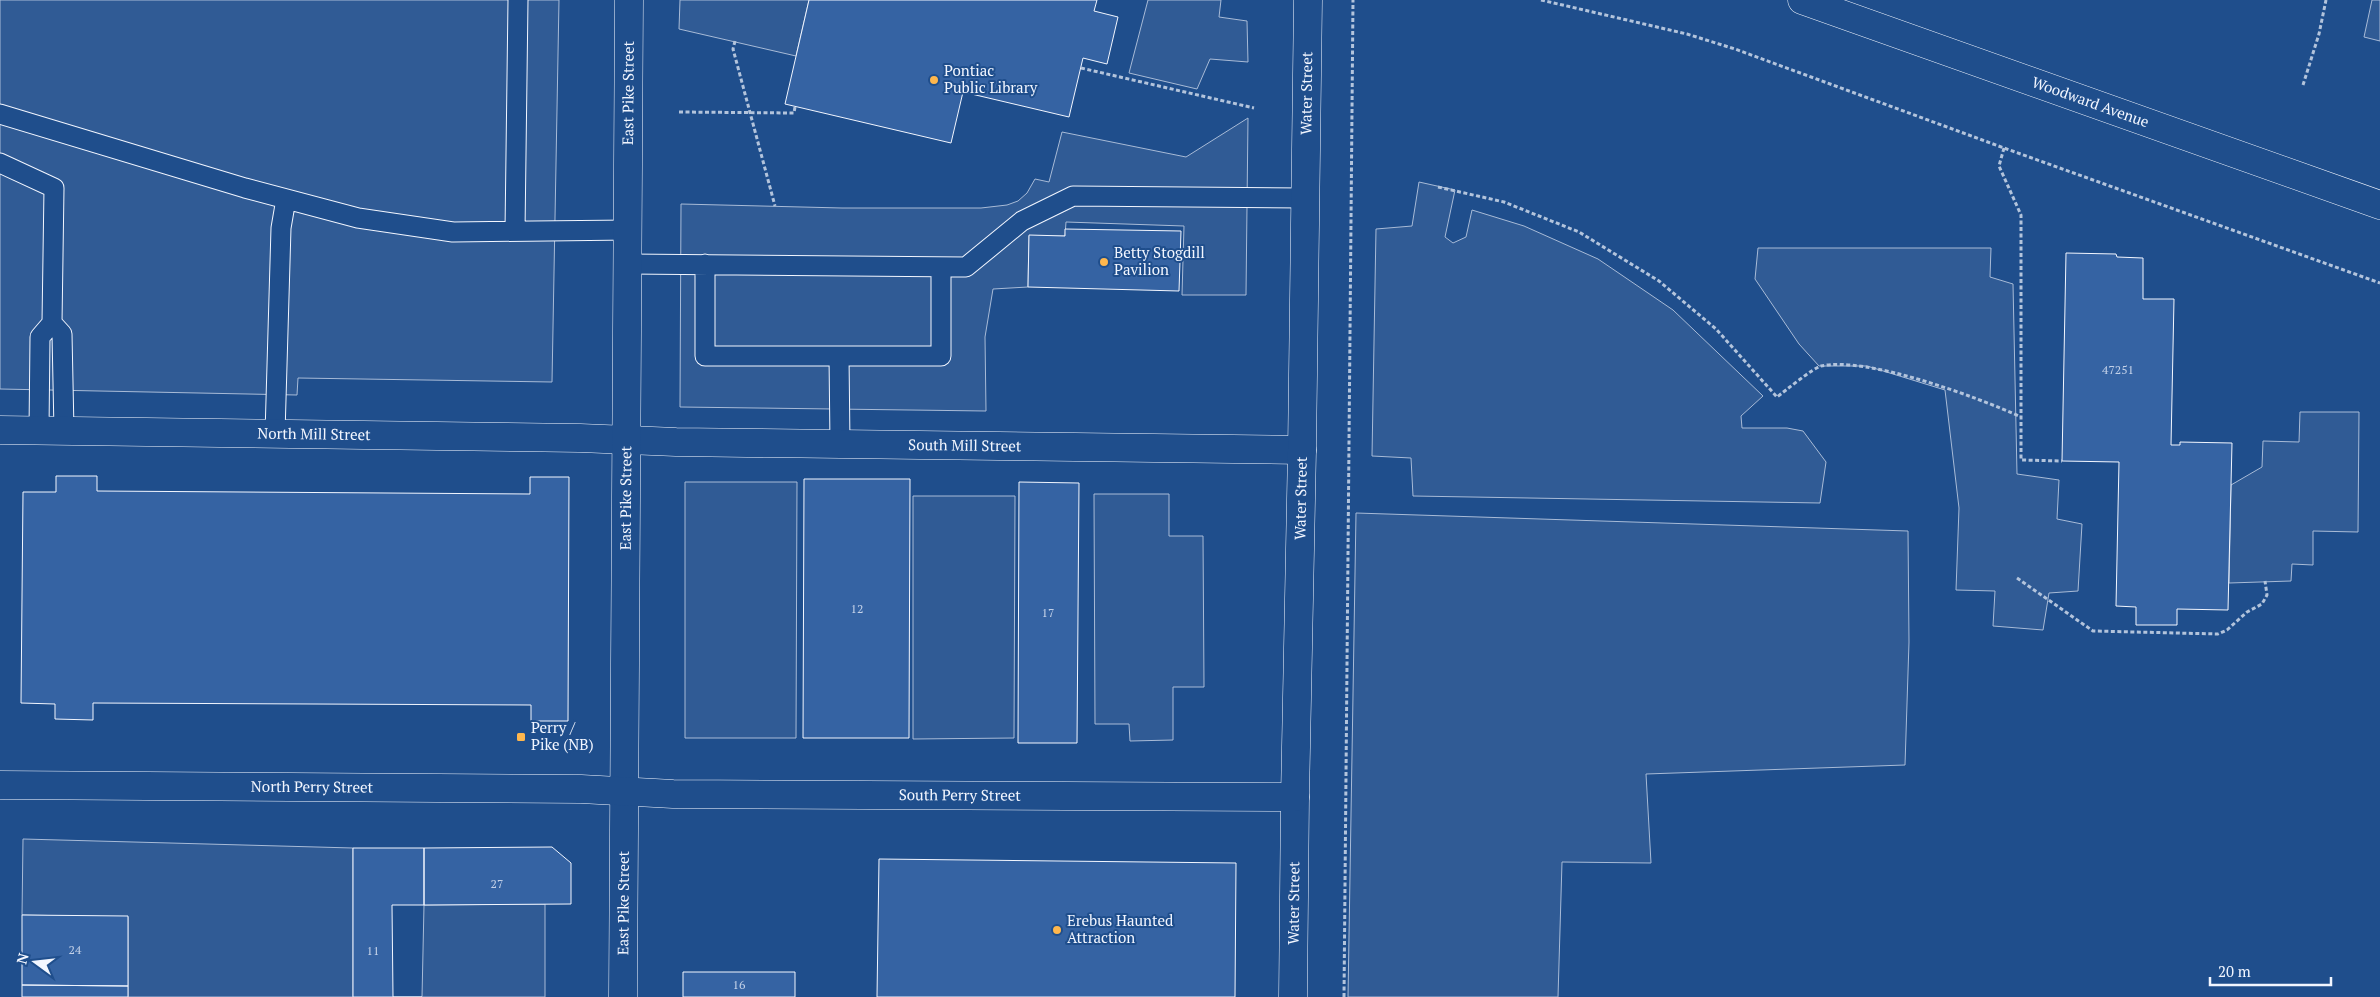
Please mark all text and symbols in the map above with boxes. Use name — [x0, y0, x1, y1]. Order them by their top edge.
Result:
street label: East Pike Street — [617, 40, 638, 145]
street label: Water Street — [1295, 51, 1316, 135]
place label: Pontiac Public Library — [944, 60, 1038, 97]
street label: Woodward Avenue — [2029, 71, 2152, 131]
marker: Pontiac Public Library — [928, 74, 940, 86]
place label: Betty Stogdill Pavilion — [1114, 242, 1205, 279]
marker: Betty Stogdill Pavilion — [1098, 256, 1110, 268]
house number: 47251 — [2102, 362, 2134, 377]
street label: North Mill Street — [257, 423, 371, 444]
street label: South Mill Street — [908, 434, 1022, 455]
street label: East Pike Street — [615, 445, 635, 550]
street label: Water Street — [1289, 456, 1311, 540]
house number: 12 — [851, 601, 863, 616]
house number: 17 — [1042, 605, 1054, 620]
place label: Perry / Pike (NB) — [531, 717, 594, 754]
marker: Perry / Pike (NB) — [515, 731, 527, 743]
street label: North Perry Street — [251, 776, 374, 797]
street label: South Perry Street — [899, 784, 1021, 805]
street label: East Pike Street — [612, 850, 633, 955]
street label: Water Street — [1283, 861, 1303, 945]
house number: 27 — [491, 876, 503, 891]
place label: Erebus Haunted Attraction — [1067, 910, 1173, 947]
marker: Erebus Haunted Attraction — [1051, 924, 1063, 936]
north arrow — [10, 937, 60, 987]
house number: 24 — [69, 942, 82, 957]
house number: 11 — [367, 943, 379, 958]
text: N — [11, 951, 33, 966]
scale bar — [2210, 954, 2331, 986]
text: 20 m — [2218, 961, 2251, 981]
house number: 16 — [733, 977, 746, 992]

